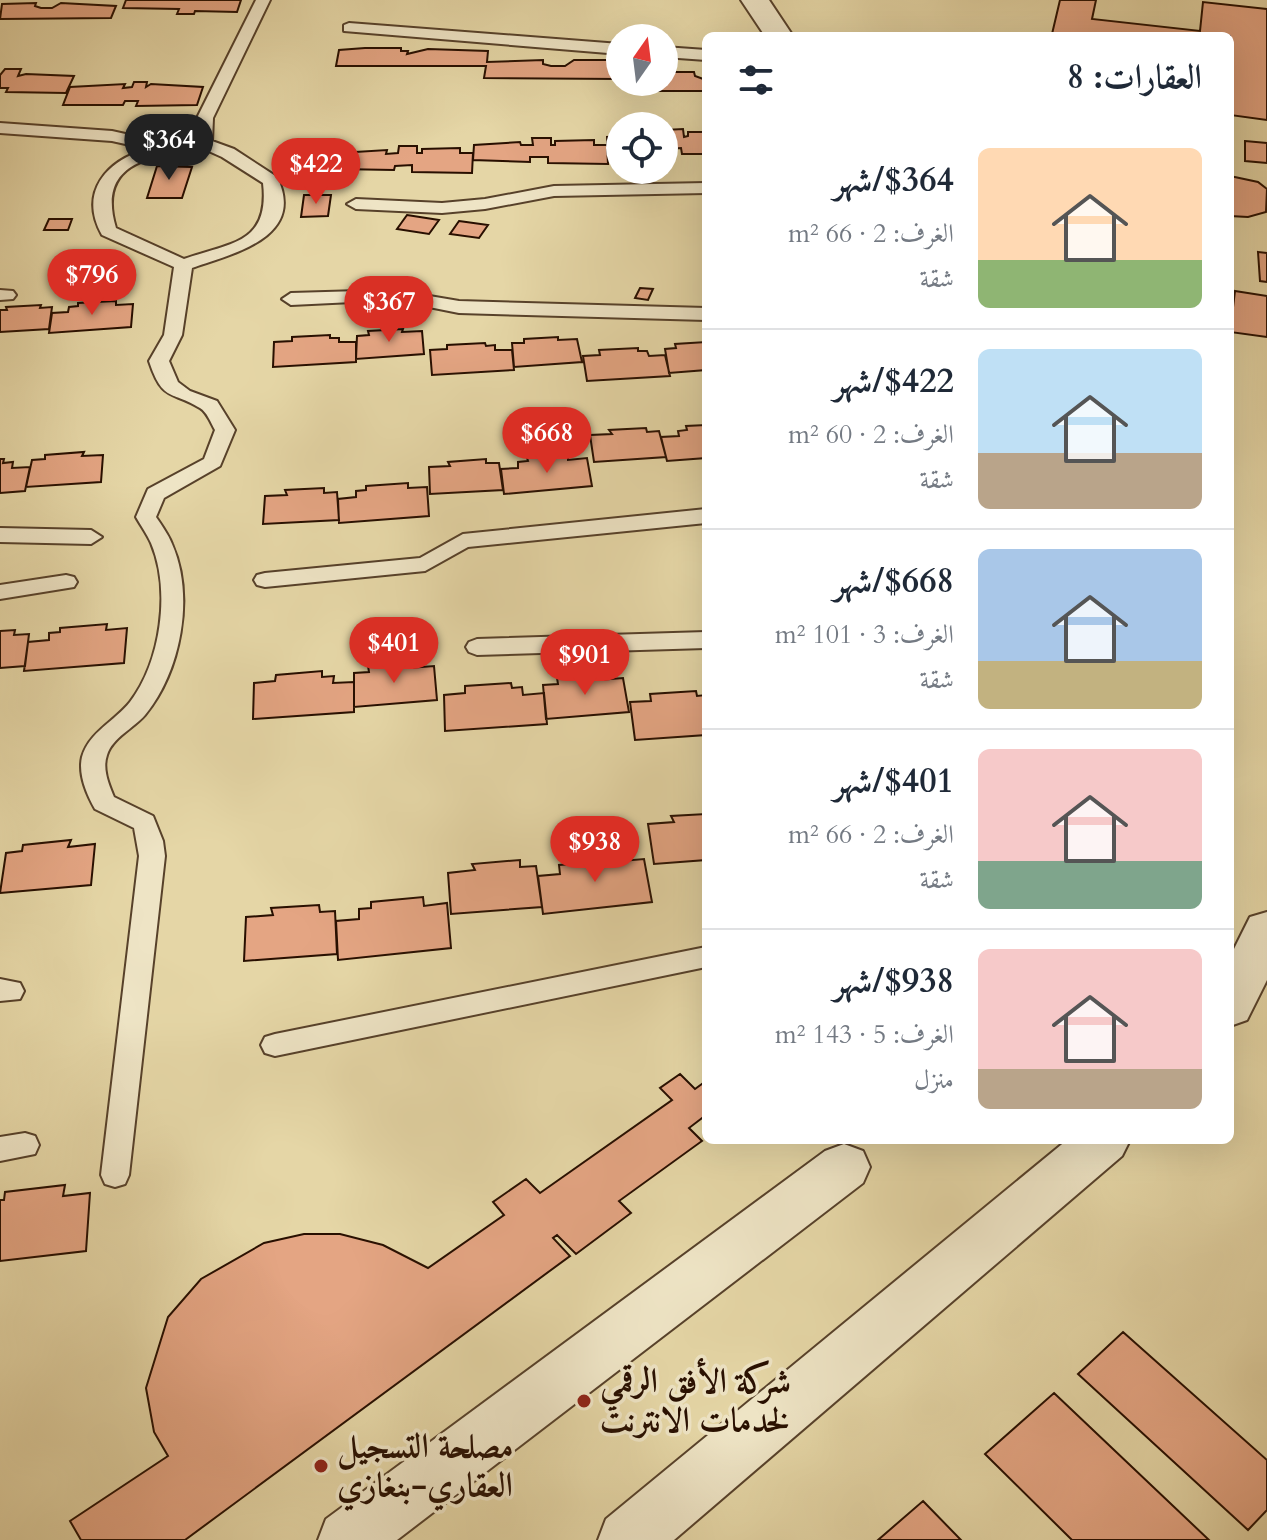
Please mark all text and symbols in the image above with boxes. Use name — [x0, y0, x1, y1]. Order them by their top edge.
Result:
north arrow — [606, 24, 678, 96]
map controls — [606, 24, 678, 184]
text: العقارات: 8 — [1067, 54, 1202, 100]
icon: filters — [734, 58, 778, 102]
button: locate — [606, 112, 678, 184]
pin: $364 — [122, 114, 216, 182]
text: $364 — [142, 122, 196, 157]
pin: $422 — [269, 138, 363, 206]
text: $422 — [289, 146, 343, 181]
text: $364/شهر — [833, 157, 954, 203]
icon: home — [1042, 180, 1138, 276]
text: الغرف: 2 · 66 m² — [788, 216, 954, 251]
pin: $796 — [45, 249, 139, 317]
text: $796 — [65, 257, 119, 292]
text: شقة — [920, 261, 954, 296]
pin: $367 — [342, 276, 436, 344]
text: $367 — [362, 284, 416, 319]
text: $422/شهر — [833, 358, 954, 404]
icon: home — [1042, 381, 1138, 477]
pin: $668 — [500, 407, 594, 475]
text: $668 — [520, 415, 574, 450]
text: الغرف: 2 · 60 m² — [788, 417, 954, 452]
text: شقة — [920, 462, 954, 497]
text: $668/شهر — [833, 558, 954, 604]
icon: home — [1042, 581, 1138, 677]
pin: $401 — [347, 617, 441, 685]
text: الغرف: 3 · 101 m² — [775, 617, 954, 652]
text: $401 — [367, 625, 421, 660]
pin: $901 — [538, 629, 632, 697]
text: $901 — [558, 637, 612, 672]
text: شقة — [920, 662, 954, 697]
text: $401/شهر — [833, 758, 954, 804]
icon: home — [1042, 781, 1138, 877]
pin: $938 — [548, 816, 642, 884]
text: الغرف: 2 · 66 m² — [788, 817, 954, 852]
text: $938 — [568, 824, 622, 859]
text: شقة — [920, 862, 954, 897]
text: $938/شهر — [833, 958, 954, 1004]
icon: home — [1042, 981, 1138, 1077]
text: الغرف: 5 · 143 m² — [775, 1017, 954, 1052]
text: منزل — [914, 1062, 954, 1097]
place label: شركة الأفق الرقمي لخدمات الانترنت — [600, 1357, 791, 1443]
marker: شركة الأفق الرقمي لخدمات الانترنت — [575, 1392, 593, 1410]
place label: مصلحة التسجيل العقاري-بنغازي — [337, 1423, 514, 1511]
marker: مصلحة التسجيل العقاري-بنغازي — [312, 1457, 330, 1475]

